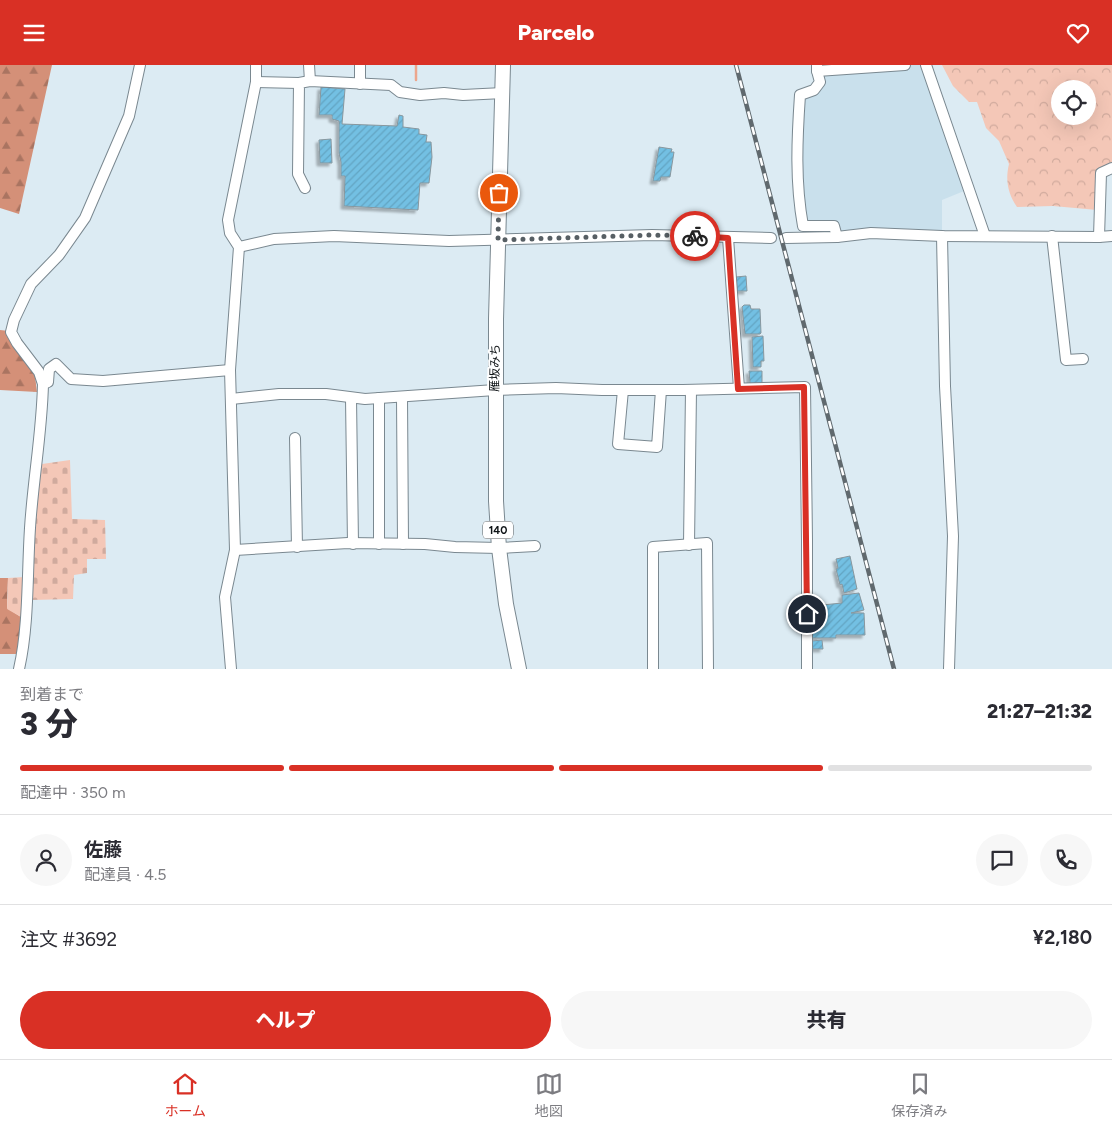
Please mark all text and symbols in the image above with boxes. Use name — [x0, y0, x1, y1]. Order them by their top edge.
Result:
icon: menu — [20, 19, 48, 47]
text: Parcelo — [518, 19, 594, 46]
icon: heart — [1064, 19, 1092, 47]
map controls — [1051, 80, 1096, 125]
button: locate — [1051, 80, 1096, 125]
pin — [478, 172, 520, 214]
icon: bag — [485, 179, 513, 207]
courier — [670, 211, 720, 261]
icon: bike — [681, 222, 709, 250]
street label: 雁坂みち — [488, 344, 502, 392]
road number: 140 — [483, 521, 513, 539]
pin — [786, 593, 828, 635]
icon: home — [793, 600, 821, 628]
text: 到着まで — [20, 685, 84, 704]
text: 21:27–21:32 — [987, 700, 1092, 723]
text: 3 分 — [20, 705, 77, 743]
text: 配達中 · 350 m — [20, 783, 126, 802]
button: person — [20, 834, 72, 886]
button: chat — [976, 834, 1028, 886]
button: phone — [1040, 834, 1092, 886]
text: 佐藤 — [84, 838, 122, 861]
text: 配達員 · 4.5 — [84, 865, 166, 884]
text: ¥2,180 — [1033, 926, 1092, 949]
text: 注文 #3692 — [20, 928, 117, 951]
button: ヘルプ — [20, 991, 551, 1049]
button: 共有 — [561, 991, 1092, 1049]
tab: ホーム — [164, 1070, 206, 1120]
tab: 地図 — [535, 1070, 563, 1120]
tab: 保存済み — [892, 1070, 948, 1120]

